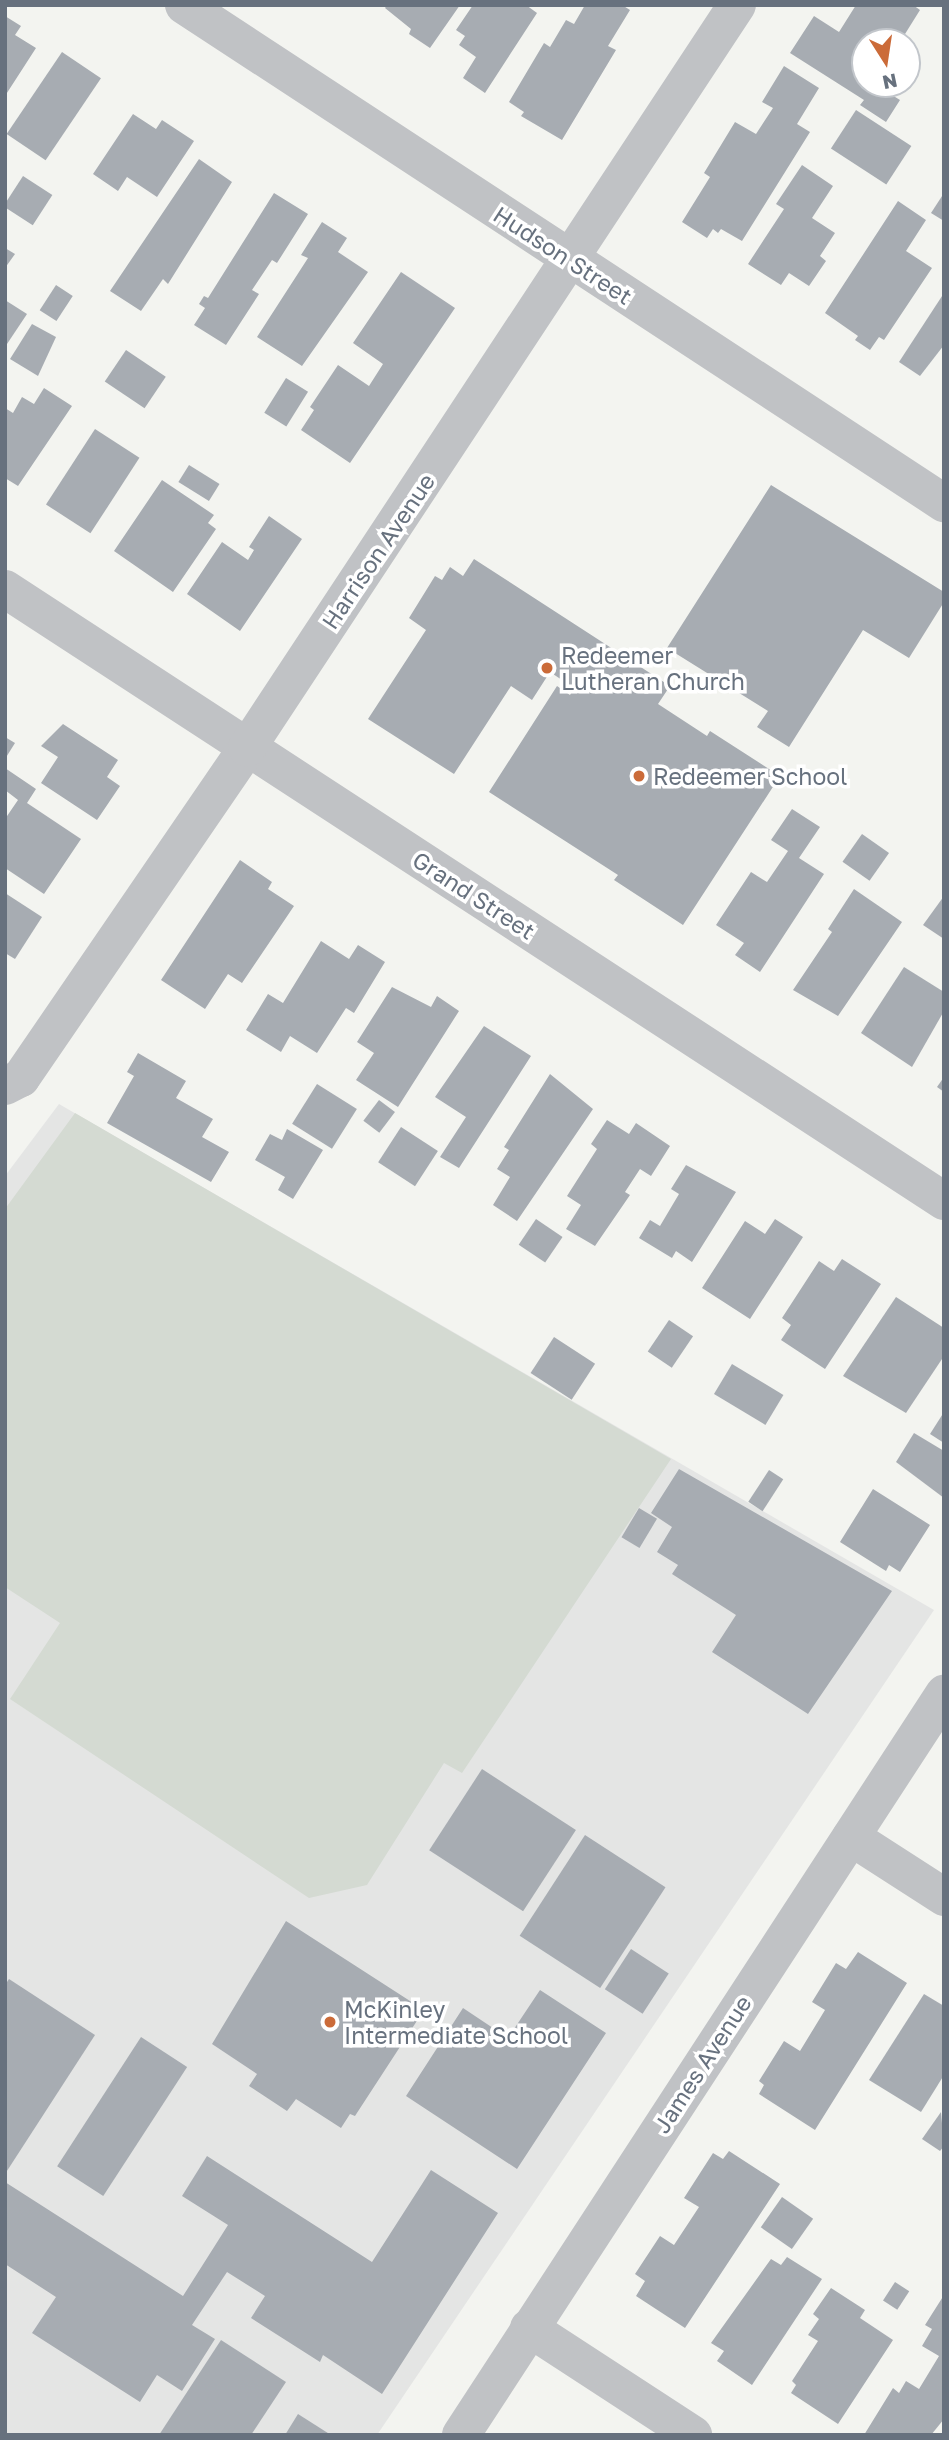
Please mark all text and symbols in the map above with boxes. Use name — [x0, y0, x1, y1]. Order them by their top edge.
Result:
north arrow — [851, 28, 921, 98]
text: N — [881, 69, 900, 95]
street label: Hudson Street — [489, 200, 637, 310]
street label: Harrison Avenue — [316, 468, 440, 634]
place label: Redeemer Lutheran Church — [561, 641, 745, 695]
marker: Redeemer Lutheran Church — [539, 660, 555, 676]
place label: Redeemer School — [653, 762, 847, 790]
marker: Redeemer School — [631, 768, 647, 784]
street label: Grand Street — [408, 845, 540, 945]
street label: James Avenue — [647, 1990, 757, 2138]
place label: McKinley Intermediate School — [344, 1995, 568, 2049]
marker: McKinley Intermediate School — [322, 2014, 338, 2030]

